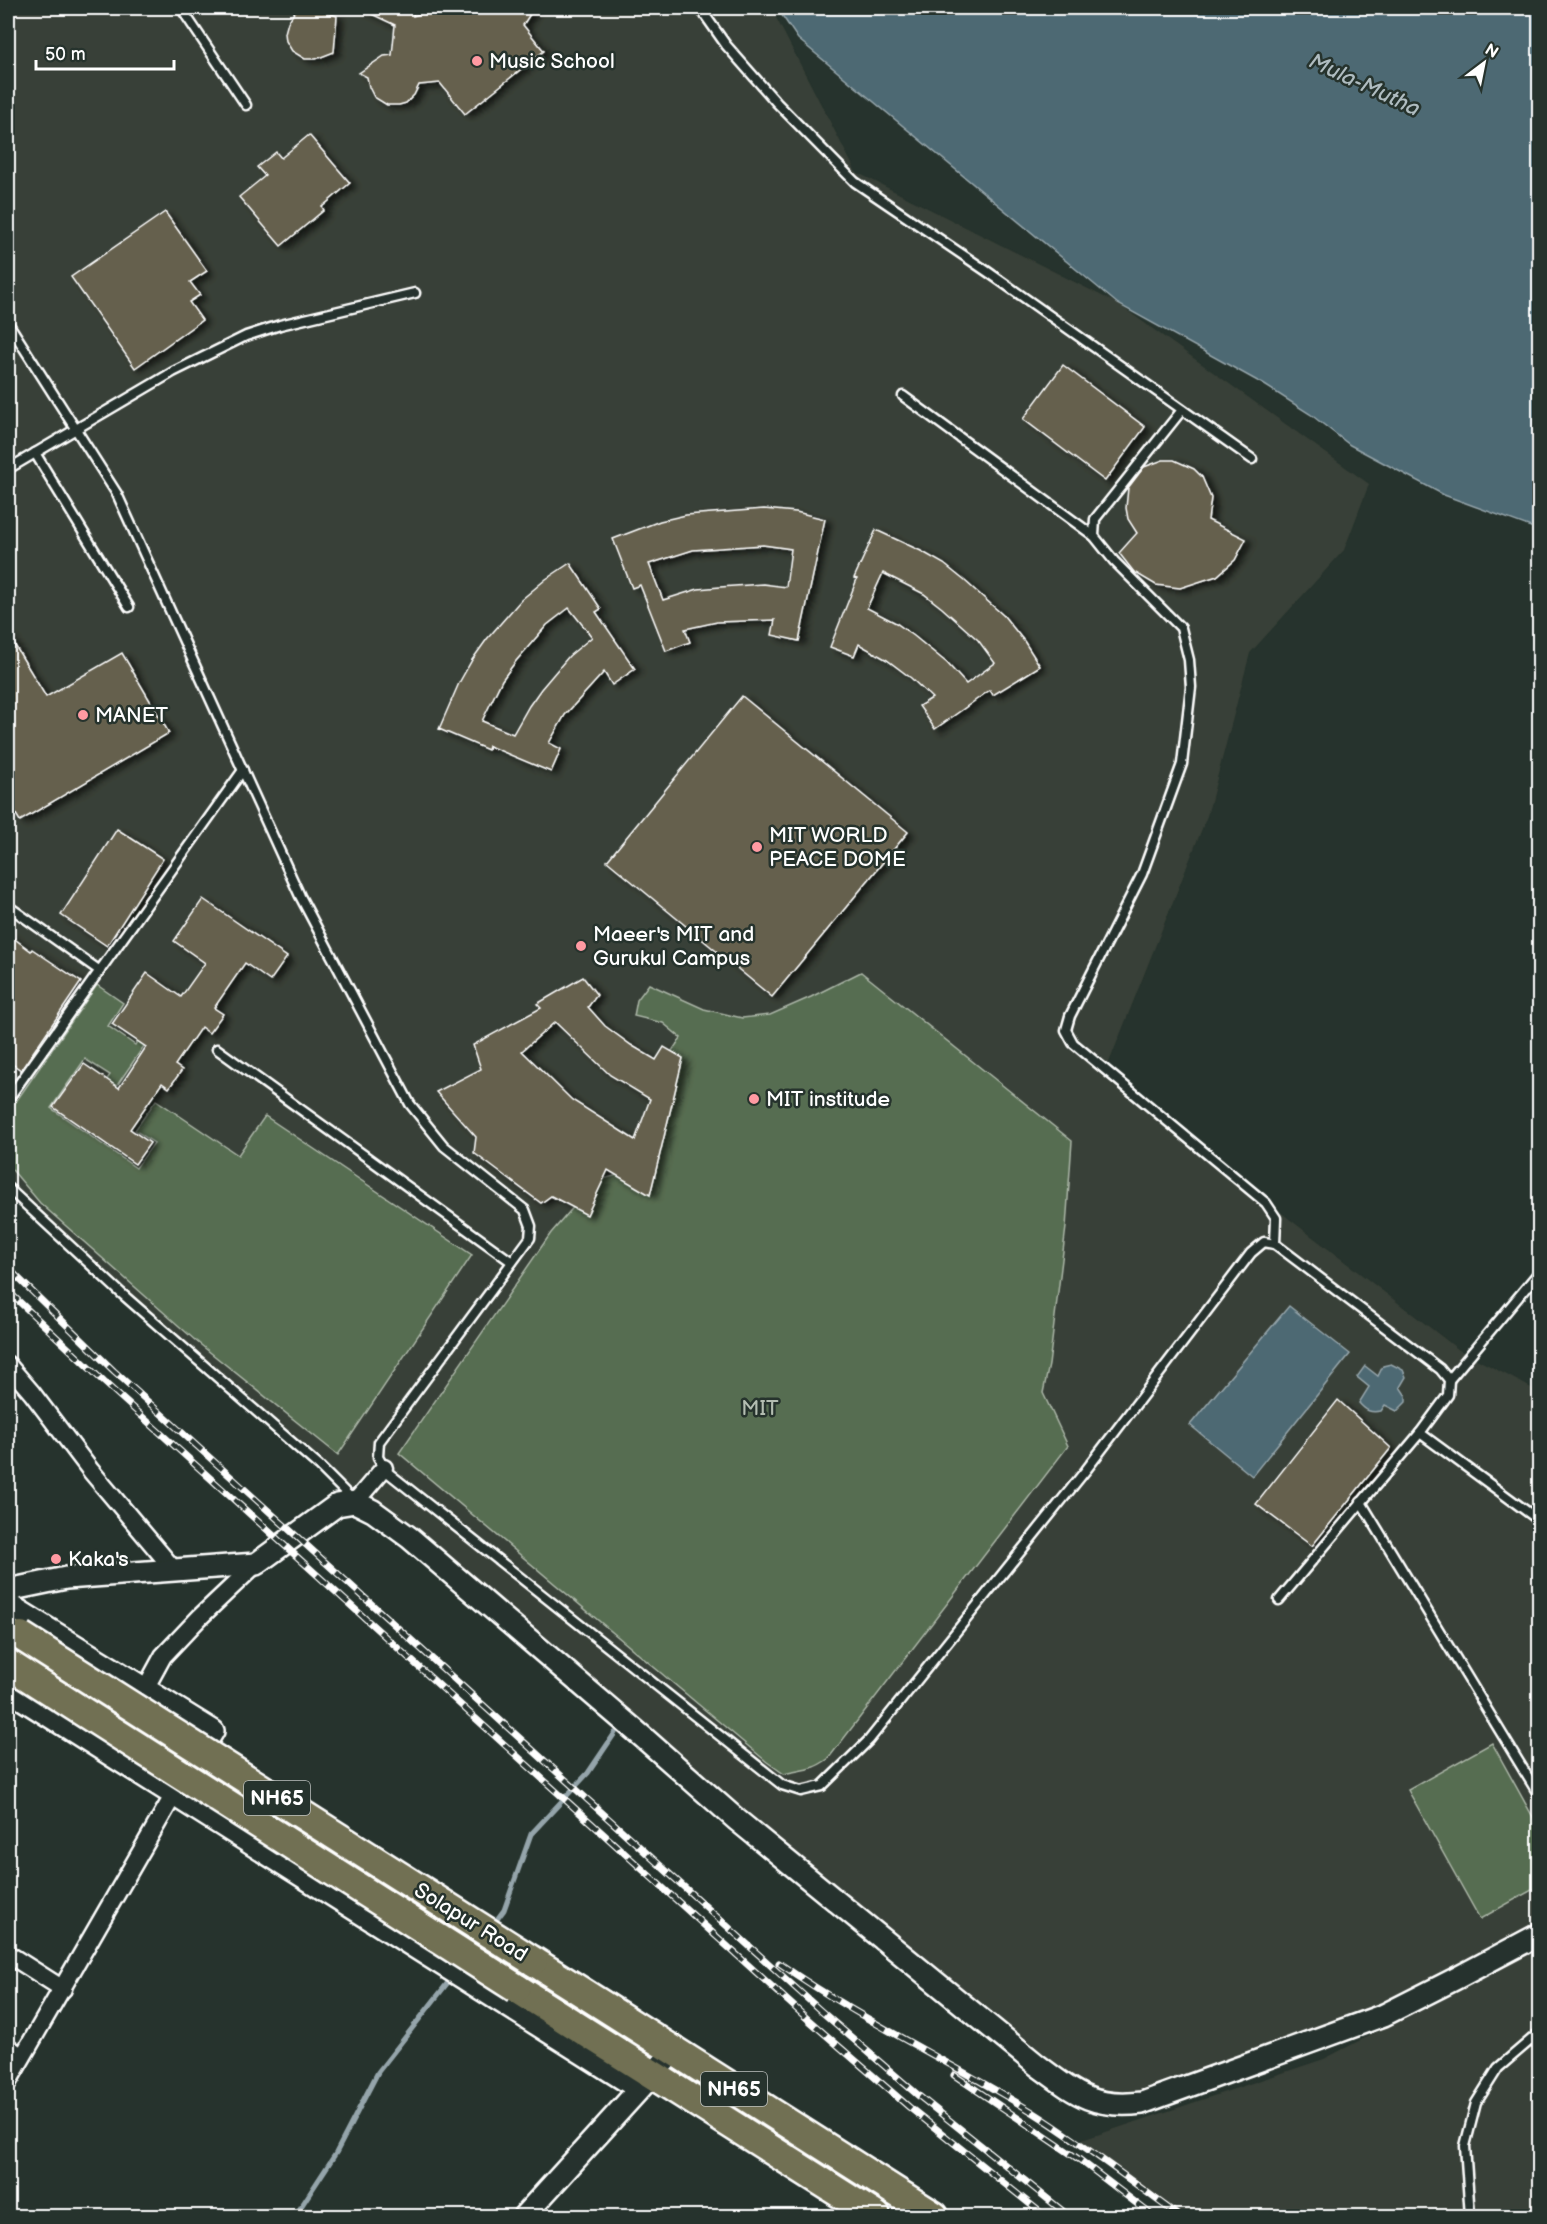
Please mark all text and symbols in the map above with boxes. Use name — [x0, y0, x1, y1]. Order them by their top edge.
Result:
scale bar — [36, 33, 174, 71]
north arrow — [1454, 33, 1514, 93]
text: N — [1481, 40, 1501, 63]
text: 50 m — [45, 44, 86, 65]
water label: Mula-Mutha — [1305, 48, 1424, 123]
place label: Music School — [489, 49, 615, 74]
marker: Music School — [470, 54, 484, 68]
place label: MANET — [95, 703, 169, 728]
marker: MANET — [76, 708, 90, 722]
place label: MIT WORLD PEACE DOME — [769, 823, 906, 872]
marker: MIT WORLD PEACE DOME — [750, 840, 764, 854]
place label: Maeer's MIT and Gurukul Campus — [593, 922, 754, 971]
marker: Maeer's MIT and Gurukul Campus — [574, 939, 588, 953]
place label: MIT institude — [766, 1087, 890, 1112]
marker: MIT institude — [747, 1092, 761, 1106]
park label: MIT — [741, 1396, 779, 1421]
place label: Kaka's — [68, 1547, 129, 1572]
marker: Kaka's — [49, 1552, 63, 1566]
road number: NH65 — [244, 1781, 310, 1815]
street label: Solapur Road — [410, 1878, 532, 1967]
road number: NH65 — [701, 2072, 767, 2106]

